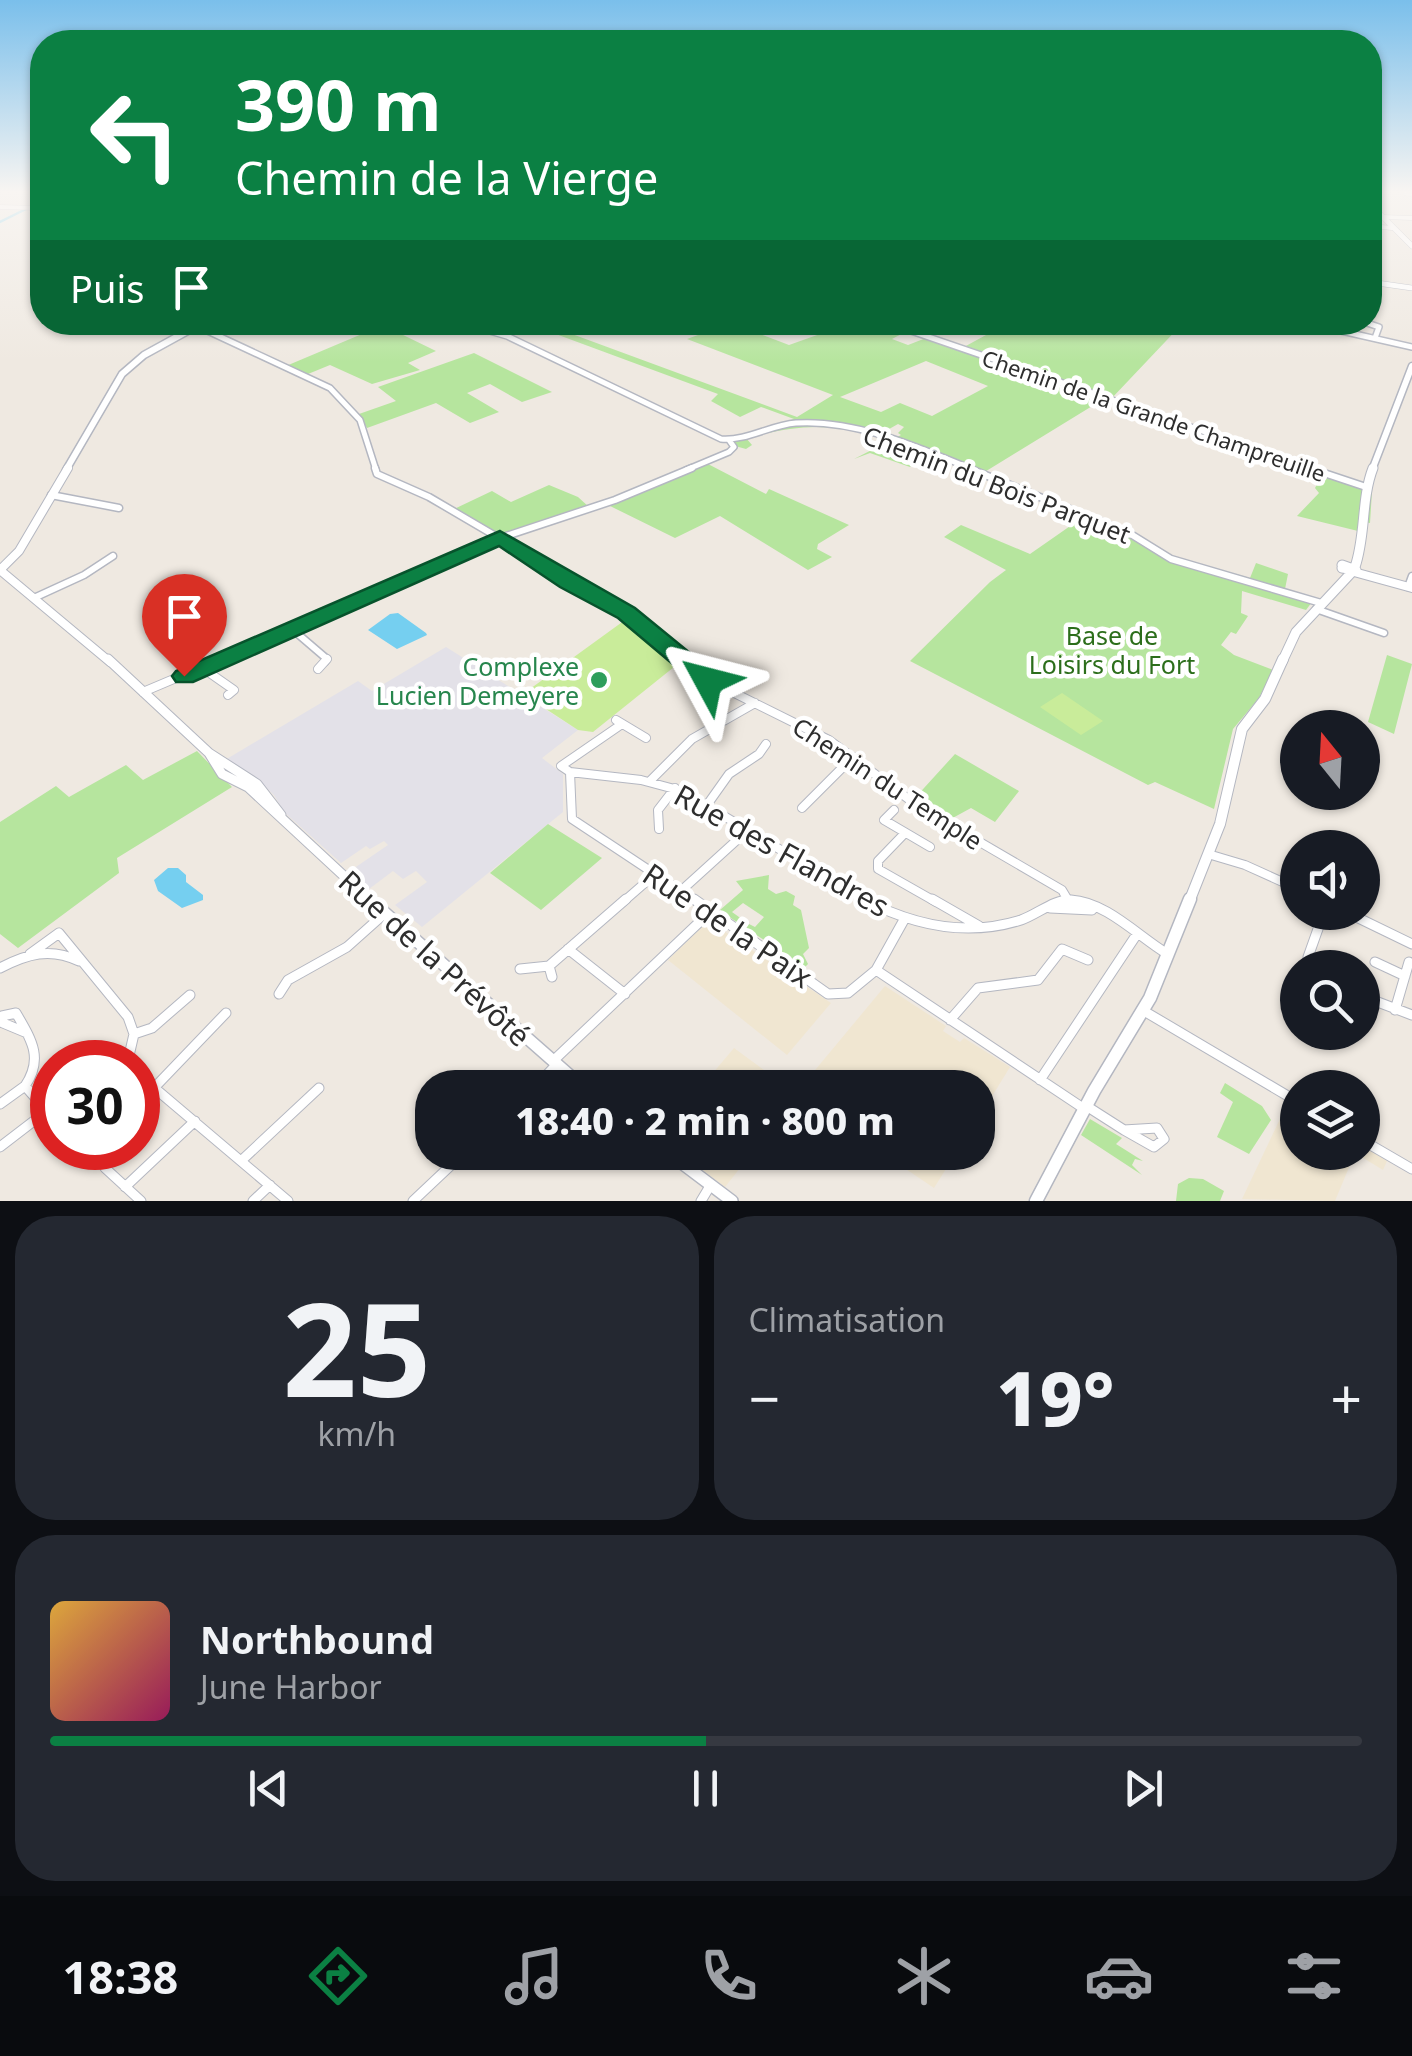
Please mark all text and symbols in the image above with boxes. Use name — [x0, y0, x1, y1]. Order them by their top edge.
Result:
text: 390 m — [235, 56, 442, 152]
icon: left — [70, 70, 200, 200]
text: Chemin de la Vierge — [235, 147, 658, 208]
icon: arrive — [164, 260, 219, 315]
text: Puis — [70, 262, 144, 314]
street label: Chemin de la Grande Champreuille — [978, 342, 1330, 488]
street label: Chemin du Bois Parquet — [858, 417, 1136, 551]
pin — [142, 574, 227, 677]
icon: arrive — [157, 589, 212, 644]
park label: Base de Loisirs du Fort — [1029, 618, 1195, 681]
position arrow — [656, 629, 760, 733]
place label: Complexe Lucien Demeyere — [376, 649, 579, 712]
marker: Complexe Lucien Demeyere — [588, 669, 610, 691]
street label: Chemin du Temple — [786, 709, 990, 857]
north arrow — [1280, 710, 1380, 810]
map controls — [1280, 710, 1380, 1170]
street label: Rue des Flandres — [667, 774, 897, 926]
button: sound — [1280, 830, 1380, 930]
street label: Rue de la Paix — [635, 853, 821, 997]
street label: Rue de la Prévôté — [330, 861, 540, 1055]
button: search — [1280, 950, 1380, 1050]
speed limit sign: 30 — [30, 1040, 160, 1170]
button: layers — [1280, 1070, 1380, 1170]
text: 18:40 · 2 min · 800 m — [515, 1094, 895, 1146]
text: 25 — [282, 1258, 431, 1435]
text: Climatisation — [749, 1298, 945, 1341]
text: 19° — [996, 1346, 1114, 1448]
text: − — [749, 1360, 780, 1435]
text: + — [1331, 1360, 1362, 1435]
text: km/h — [317, 1412, 396, 1455]
text: Northbound — [200, 1613, 434, 1665]
text: June Harbor — [200, 1665, 382, 1708]
icon: previous — [241, 1761, 296, 1816]
icon: pause — [678, 1761, 733, 1816]
icon: next — [1116, 1761, 1171, 1816]
icon: directions — [303, 1941, 373, 2011]
icon: music — [499, 1941, 569, 2011]
icon: phone — [694, 1941, 764, 2011]
icon: climate — [889, 1941, 959, 2011]
icon: car — [1084, 1941, 1154, 2011]
icon: filters — [1279, 1941, 1349, 2011]
text: 18:38 — [63, 1946, 178, 2007]

